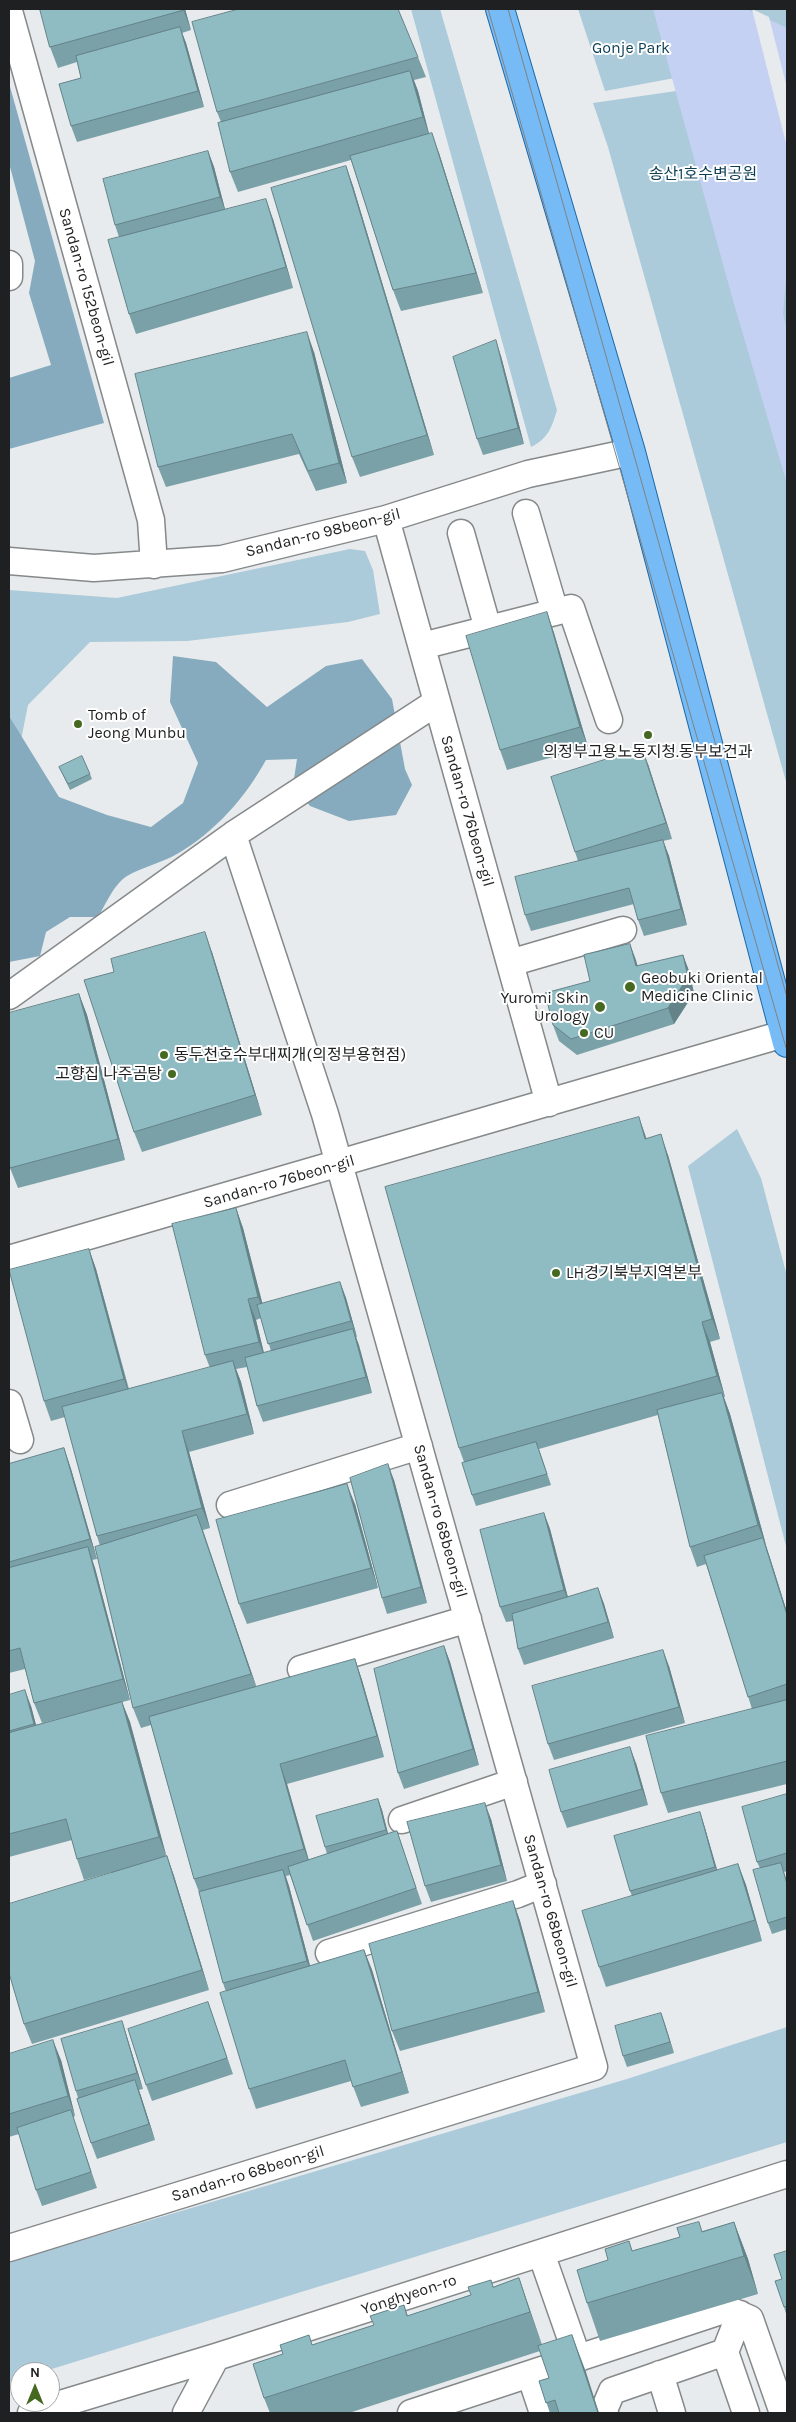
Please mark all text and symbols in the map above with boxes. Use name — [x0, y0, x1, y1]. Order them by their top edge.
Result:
park label: Gonje Park — [592, 38, 670, 58]
park label: 송산1호수변공원 — [649, 164, 757, 184]
street label: Sandan-ro 152beon-gil — [54, 206, 118, 368]
street label: Sandan-ro 98beon-gil — [244, 504, 402, 562]
place label: Tomb of Jeong Munbu — [88, 705, 186, 743]
marker: Tomb of Jeong Munbu — [72, 718, 84, 730]
marker: 의정부고용노동지청.동부보건과 — [642, 729, 654, 741]
street label: Sandan-ro 76beon-gil — [436, 733, 498, 889]
place label: 의정부고용노동지청.동부보건과 — [544, 742, 752, 762]
place label: Geobuki Oriental Medicine Clinic — [641, 968, 763, 1006]
marker: Geobuki Oriental Medicine Clinic — [623, 980, 637, 994]
place label: Yuromi Skin Urology — [500, 988, 589, 1026]
marker: Yuromi Skin Urology — [593, 1000, 607, 1014]
place label: CU — [594, 1023, 614, 1043]
marker: CU — [578, 1027, 590, 1039]
place label: 동두천호수부대찌개(의정부용현점) — [174, 1045, 406, 1065]
marker: 동두천호수부대찌개(의정부용현점) — [158, 1049, 170, 1061]
place label: 고향집 나주곰탕 — [55, 1064, 162, 1084]
marker: 고향집 나주곰탕 — [166, 1068, 178, 1080]
street label: Sandan-ro 76beon-gil — [201, 1151, 357, 1213]
place label: LH경기북부지역본부 — [566, 1263, 702, 1283]
marker: LH경기북부지역본부 — [550, 1267, 562, 1279]
street label: Sandan-ro 68beon-gil — [409, 1442, 471, 1600]
street label: Sandan-ro 68beon-gil — [519, 1832, 581, 1990]
street label: Sandan-ro 68beon-gil — [169, 2142, 327, 2206]
street label: Yonghyeon-ro — [359, 2271, 459, 2319]
north arrow — [10, 2362, 60, 2412]
text: N — [30, 2364, 40, 2381]

